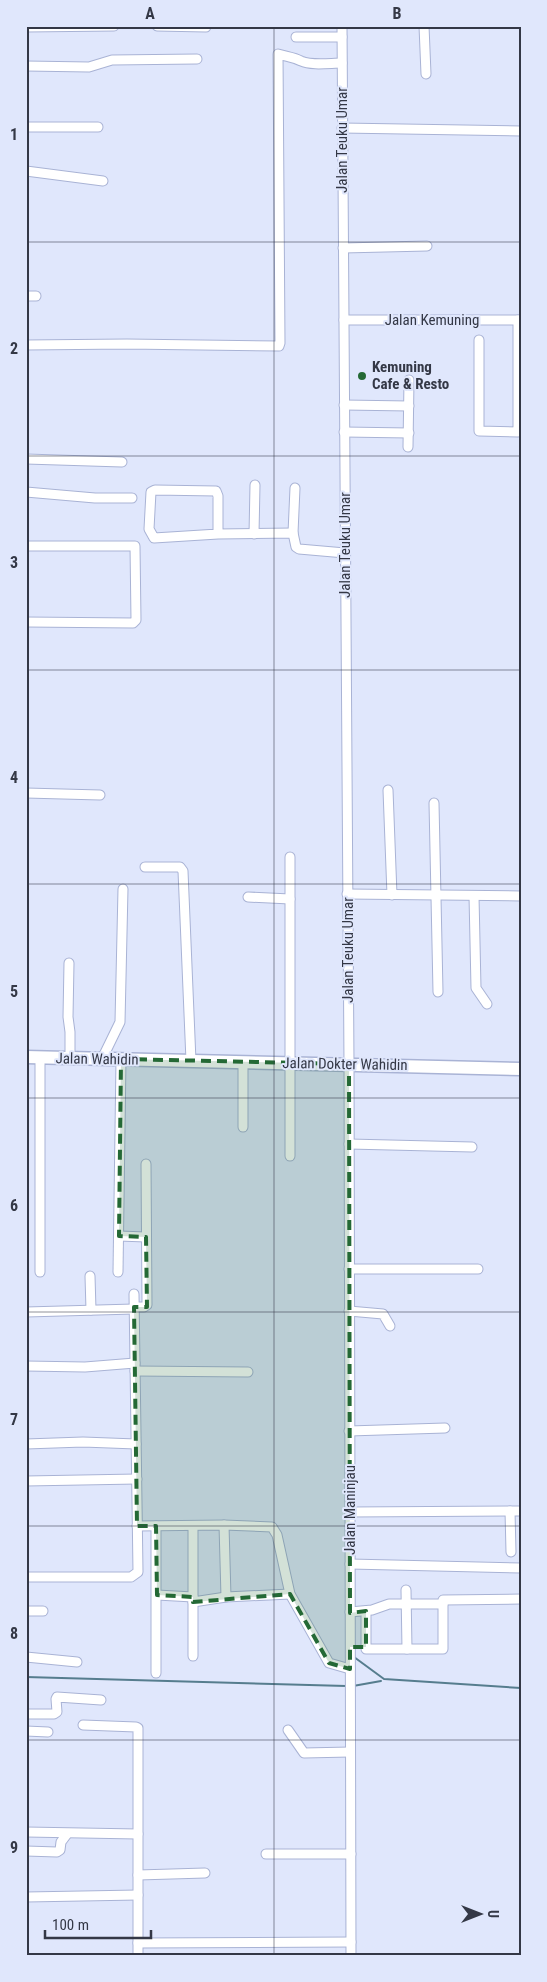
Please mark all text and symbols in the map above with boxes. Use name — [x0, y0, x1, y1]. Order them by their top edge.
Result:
text: A — [145, 4, 155, 23]
text: B — [393, 4, 402, 23]
street label: Jalan Teuku Umar — [333, 87, 351, 193]
text: 1 — [10, 125, 18, 144]
street label: Jalan Kemuning — [385, 311, 479, 329]
text: 2 — [10, 339, 18, 358]
place label: Kemuning Cafe & Resto — [372, 358, 449, 393]
marker: Kemuning Cafe & Resto — [356, 370, 368, 382]
street label: Jalan Teuku Umar — [336, 492, 354, 598]
text: 3 — [10, 553, 18, 572]
text: 4 — [10, 768, 18, 787]
street label: Jalan Teuku Umar — [339, 897, 357, 1003]
text: 5 — [10, 982, 18, 1001]
street label: Jalan Wahidin — [55, 1049, 139, 1069]
street label: Jalan Dokter Wahidin — [282, 1054, 408, 1074]
text: 6 — [10, 1196, 18, 1215]
text: 7 — [10, 1410, 18, 1429]
street label: Jalan Maninjau — [341, 1465, 359, 1555]
text: 8 — [10, 1624, 18, 1643]
text: 9 — [10, 1838, 18, 1857]
north arrow — [454, 1890, 504, 1940]
scale bar — [45, 1907, 151, 1939]
text: U — [485, 1910, 501, 1918]
text: 100 m — [52, 1916, 89, 1934]

